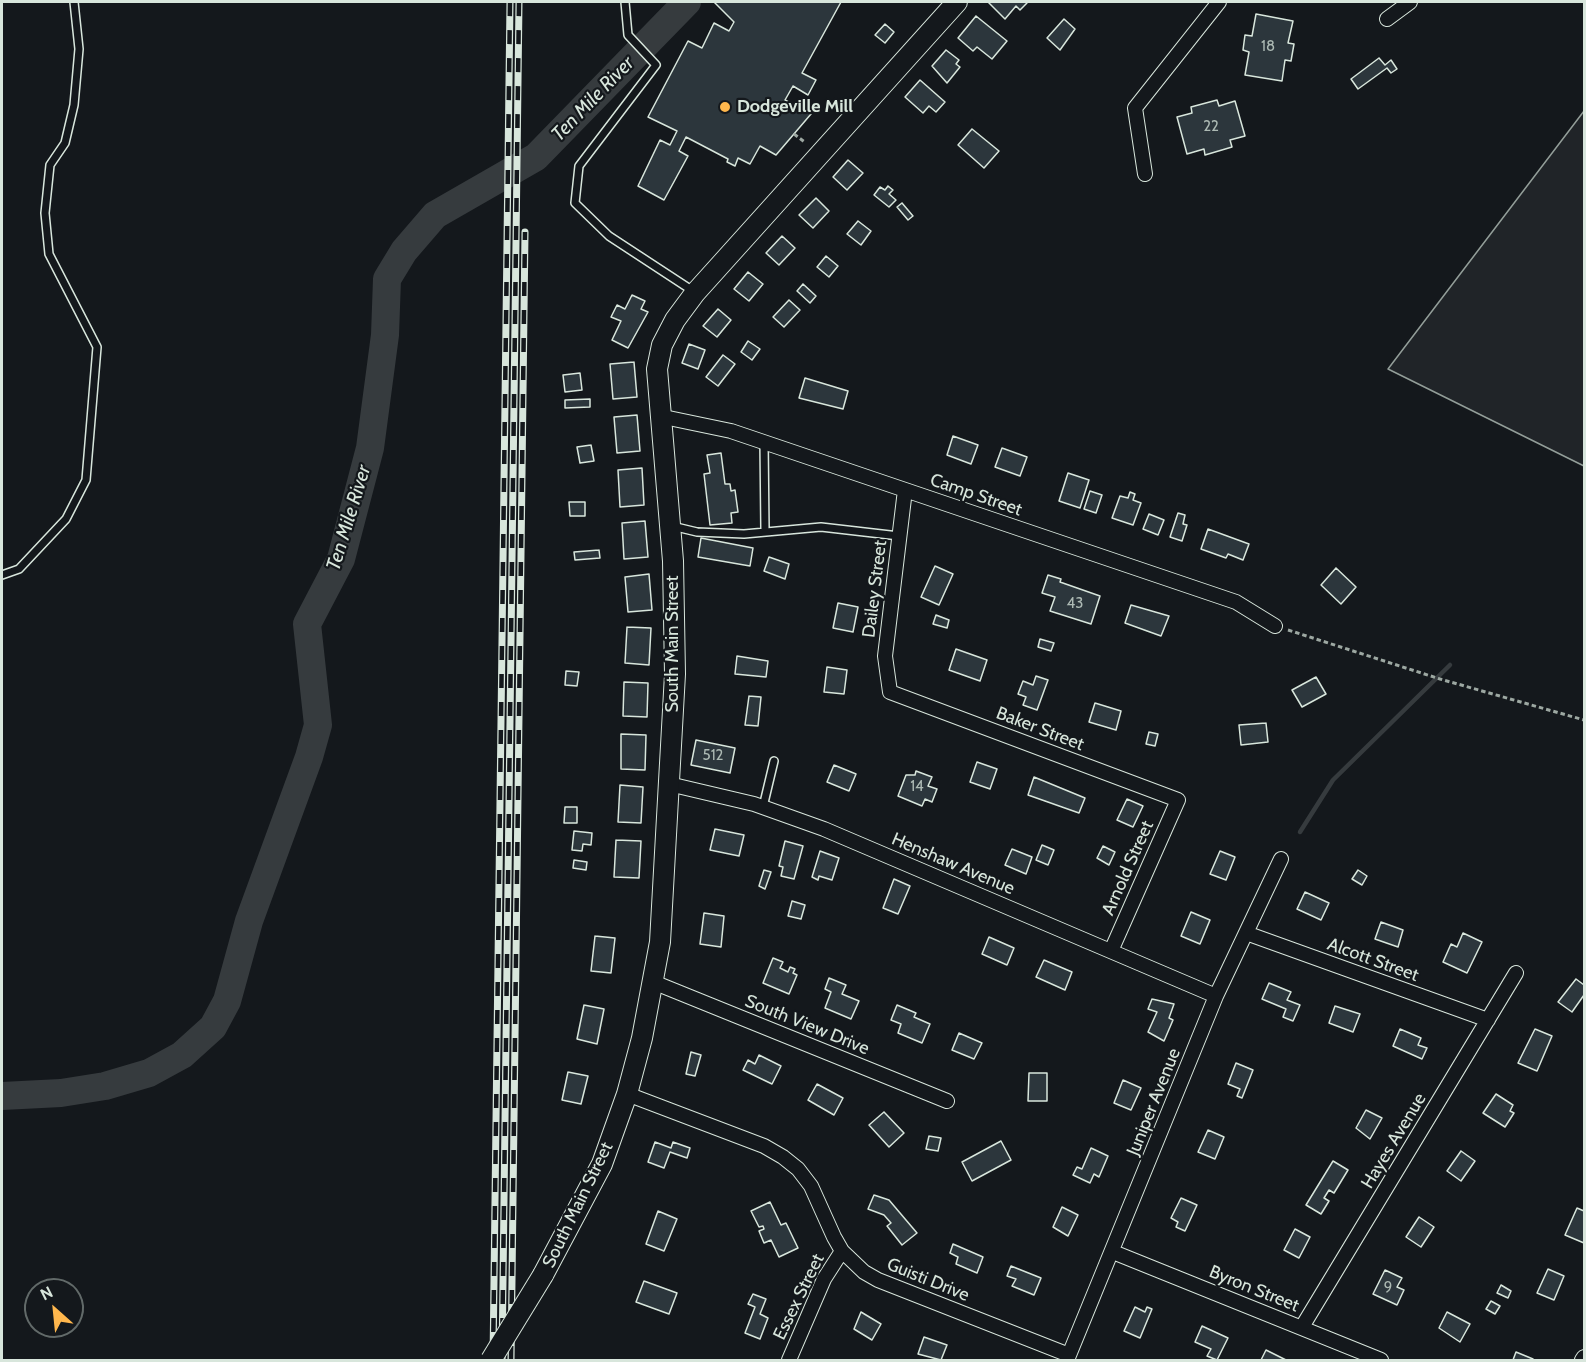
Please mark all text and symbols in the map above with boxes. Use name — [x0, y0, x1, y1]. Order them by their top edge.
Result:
house number: 18 — [1261, 38, 1275, 56]
water label: Ten Mile River — [547, 52, 639, 146]
place label: Dodgeville Mill — [737, 96, 853, 118]
marker: Dodgeville Mill — [718, 100, 732, 114]
house number: 22 — [1203, 118, 1219, 136]
water label: Ten Mile River — [322, 462, 376, 574]
street label: Camp Street — [927, 469, 1025, 521]
street label: Dailey Street — [858, 539, 892, 639]
street label: South Main Street — [662, 575, 684, 713]
house number: 43 — [1067, 595, 1083, 613]
street label: Baker Street — [993, 702, 1087, 756]
house number: 512 — [703, 747, 723, 765]
house number: 14 — [910, 778, 924, 796]
street label: Arnold Street — [1098, 817, 1158, 919]
street label: Henshaw Avenue — [888, 828, 1018, 900]
street label: Alcott Street — [1324, 934, 1422, 986]
street label: South View Drive — [742, 990, 872, 1060]
street label: Juniper Avenue — [1123, 1045, 1185, 1159]
street label: Hayes Avenue — [1357, 1089, 1431, 1193]
street label: South Main Street — [538, 1139, 618, 1271]
street label: Essex Street — [769, 1251, 829, 1343]
street label: Guisti Drive — [884, 1254, 972, 1306]
street label: Byron Street — [1206, 1261, 1302, 1317]
north arrow — [24, 1278, 84, 1338]
house number: 9 — [1384, 1279, 1392, 1297]
text: N — [37, 1282, 56, 1304]

